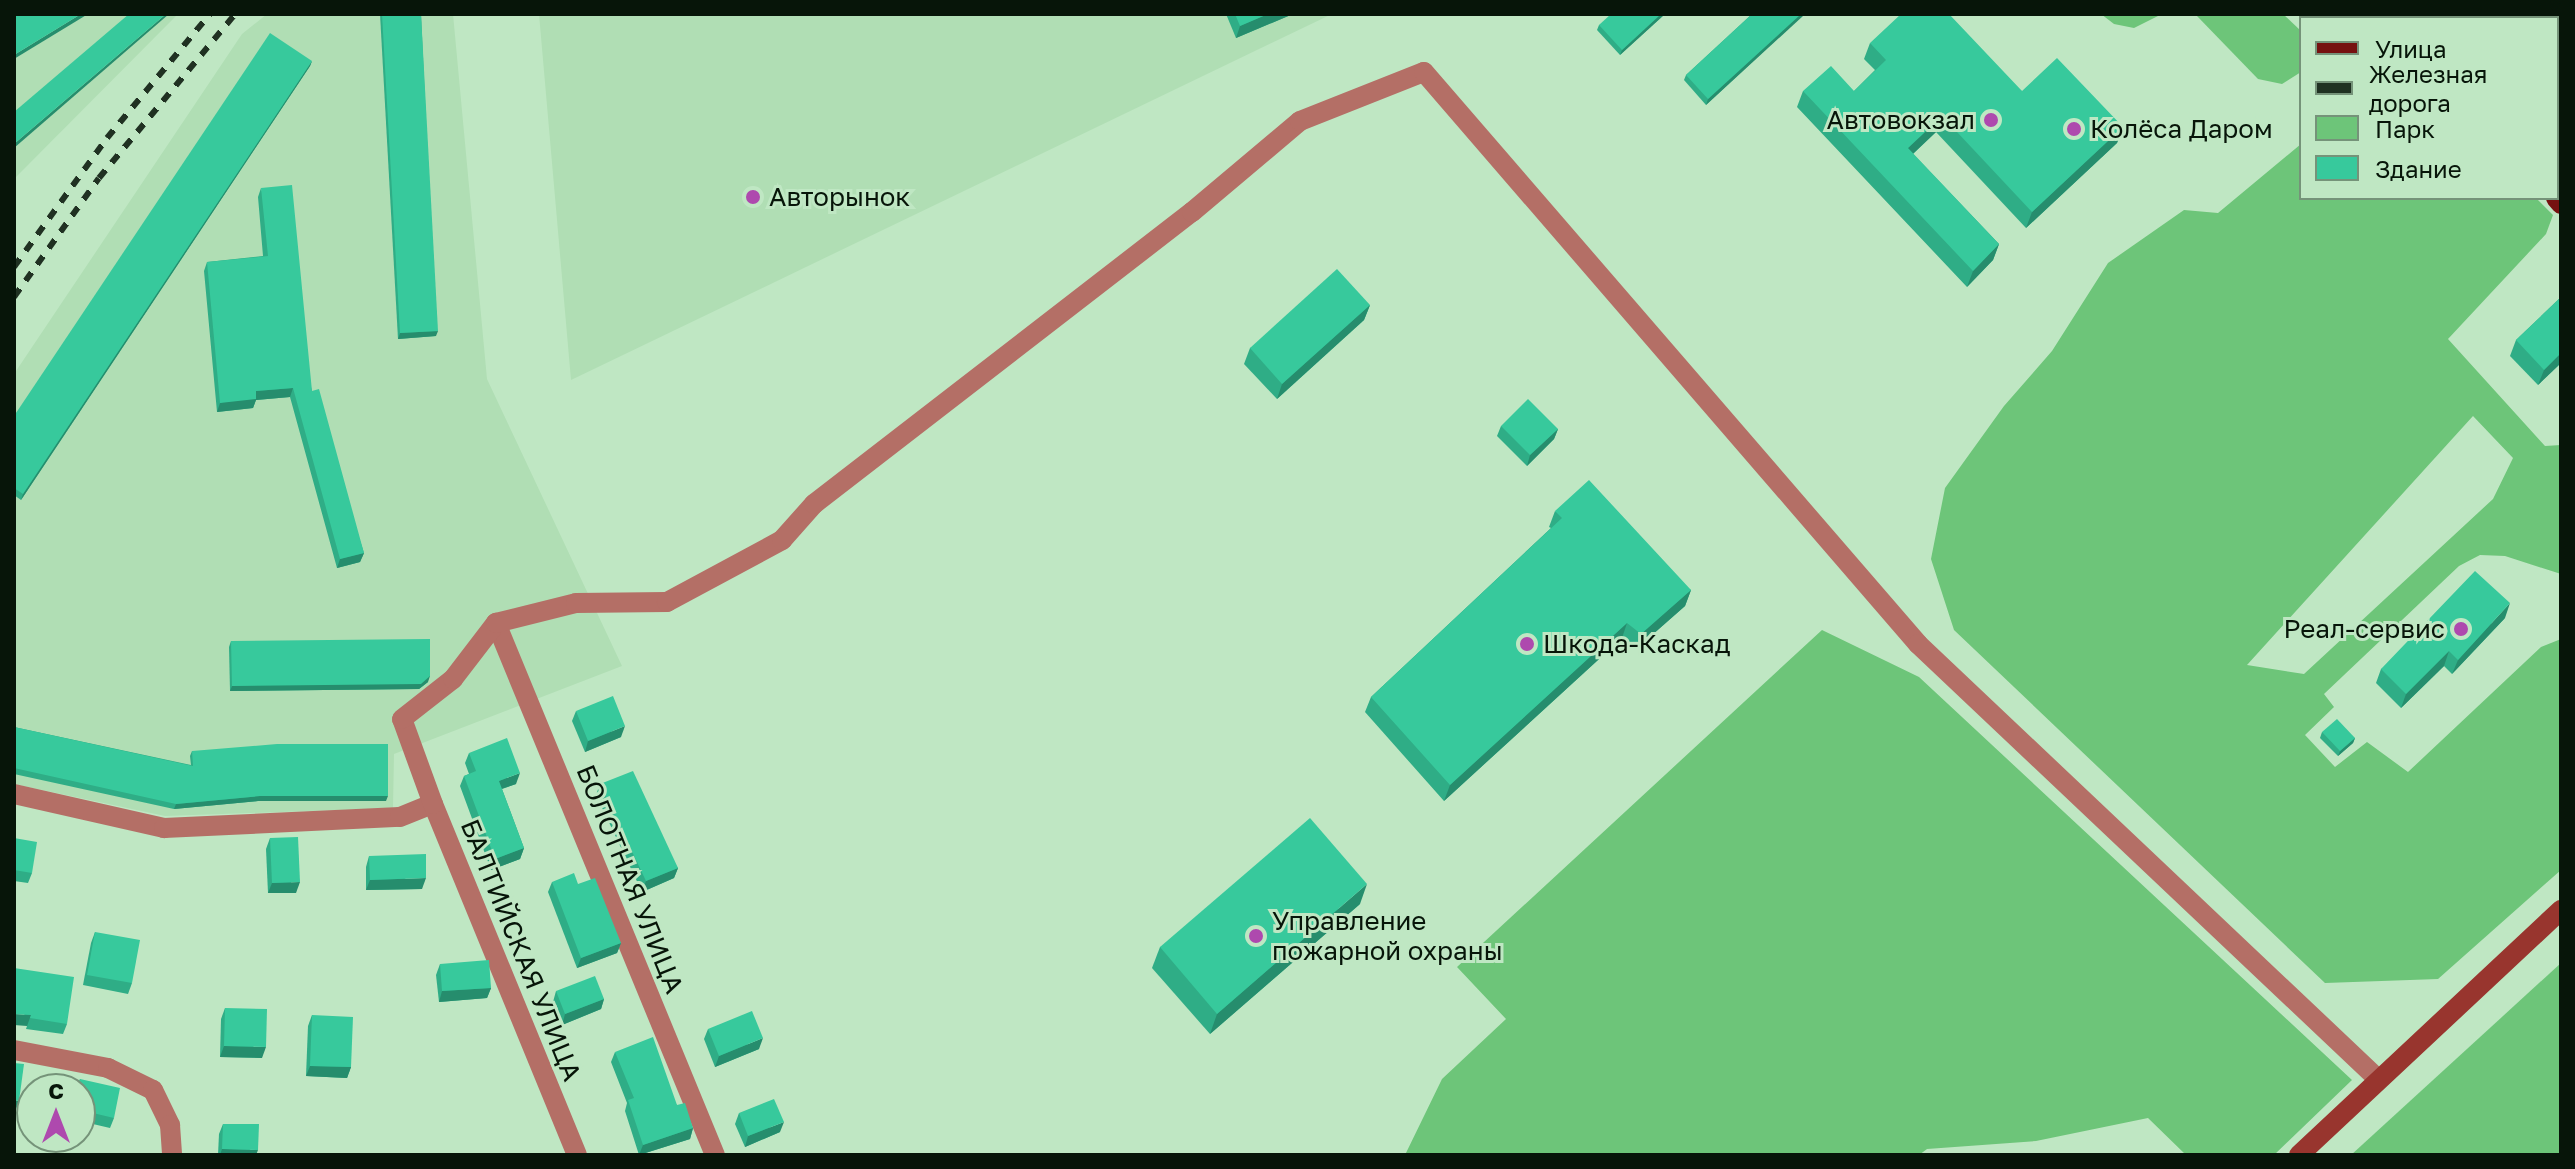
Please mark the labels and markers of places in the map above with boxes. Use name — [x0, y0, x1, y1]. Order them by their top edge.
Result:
place label: Автовокзал — [1827, 104, 1975, 136]
marker: Автовокзал — [1982, 111, 2000, 129]
place label: Колёса Даром — [2090, 113, 2273, 145]
marker: Колёса Даром — [2065, 120, 2083, 138]
place label: Авторынок — [769, 181, 910, 213]
marker: Авторынок — [744, 188, 762, 206]
place label: Реал-сервис — [2283, 613, 2445, 645]
marker: Реал-сервис — [2452, 620, 2470, 638]
place label: Шкода-Каскад — [1543, 628, 1730, 660]
marker: Шкода-Каскад — [1518, 635, 1536, 653]
place label: Управление пожарной охраны — [1272, 905, 1503, 966]
marker: Управление пожарной охраны — [1247, 927, 1265, 945]

